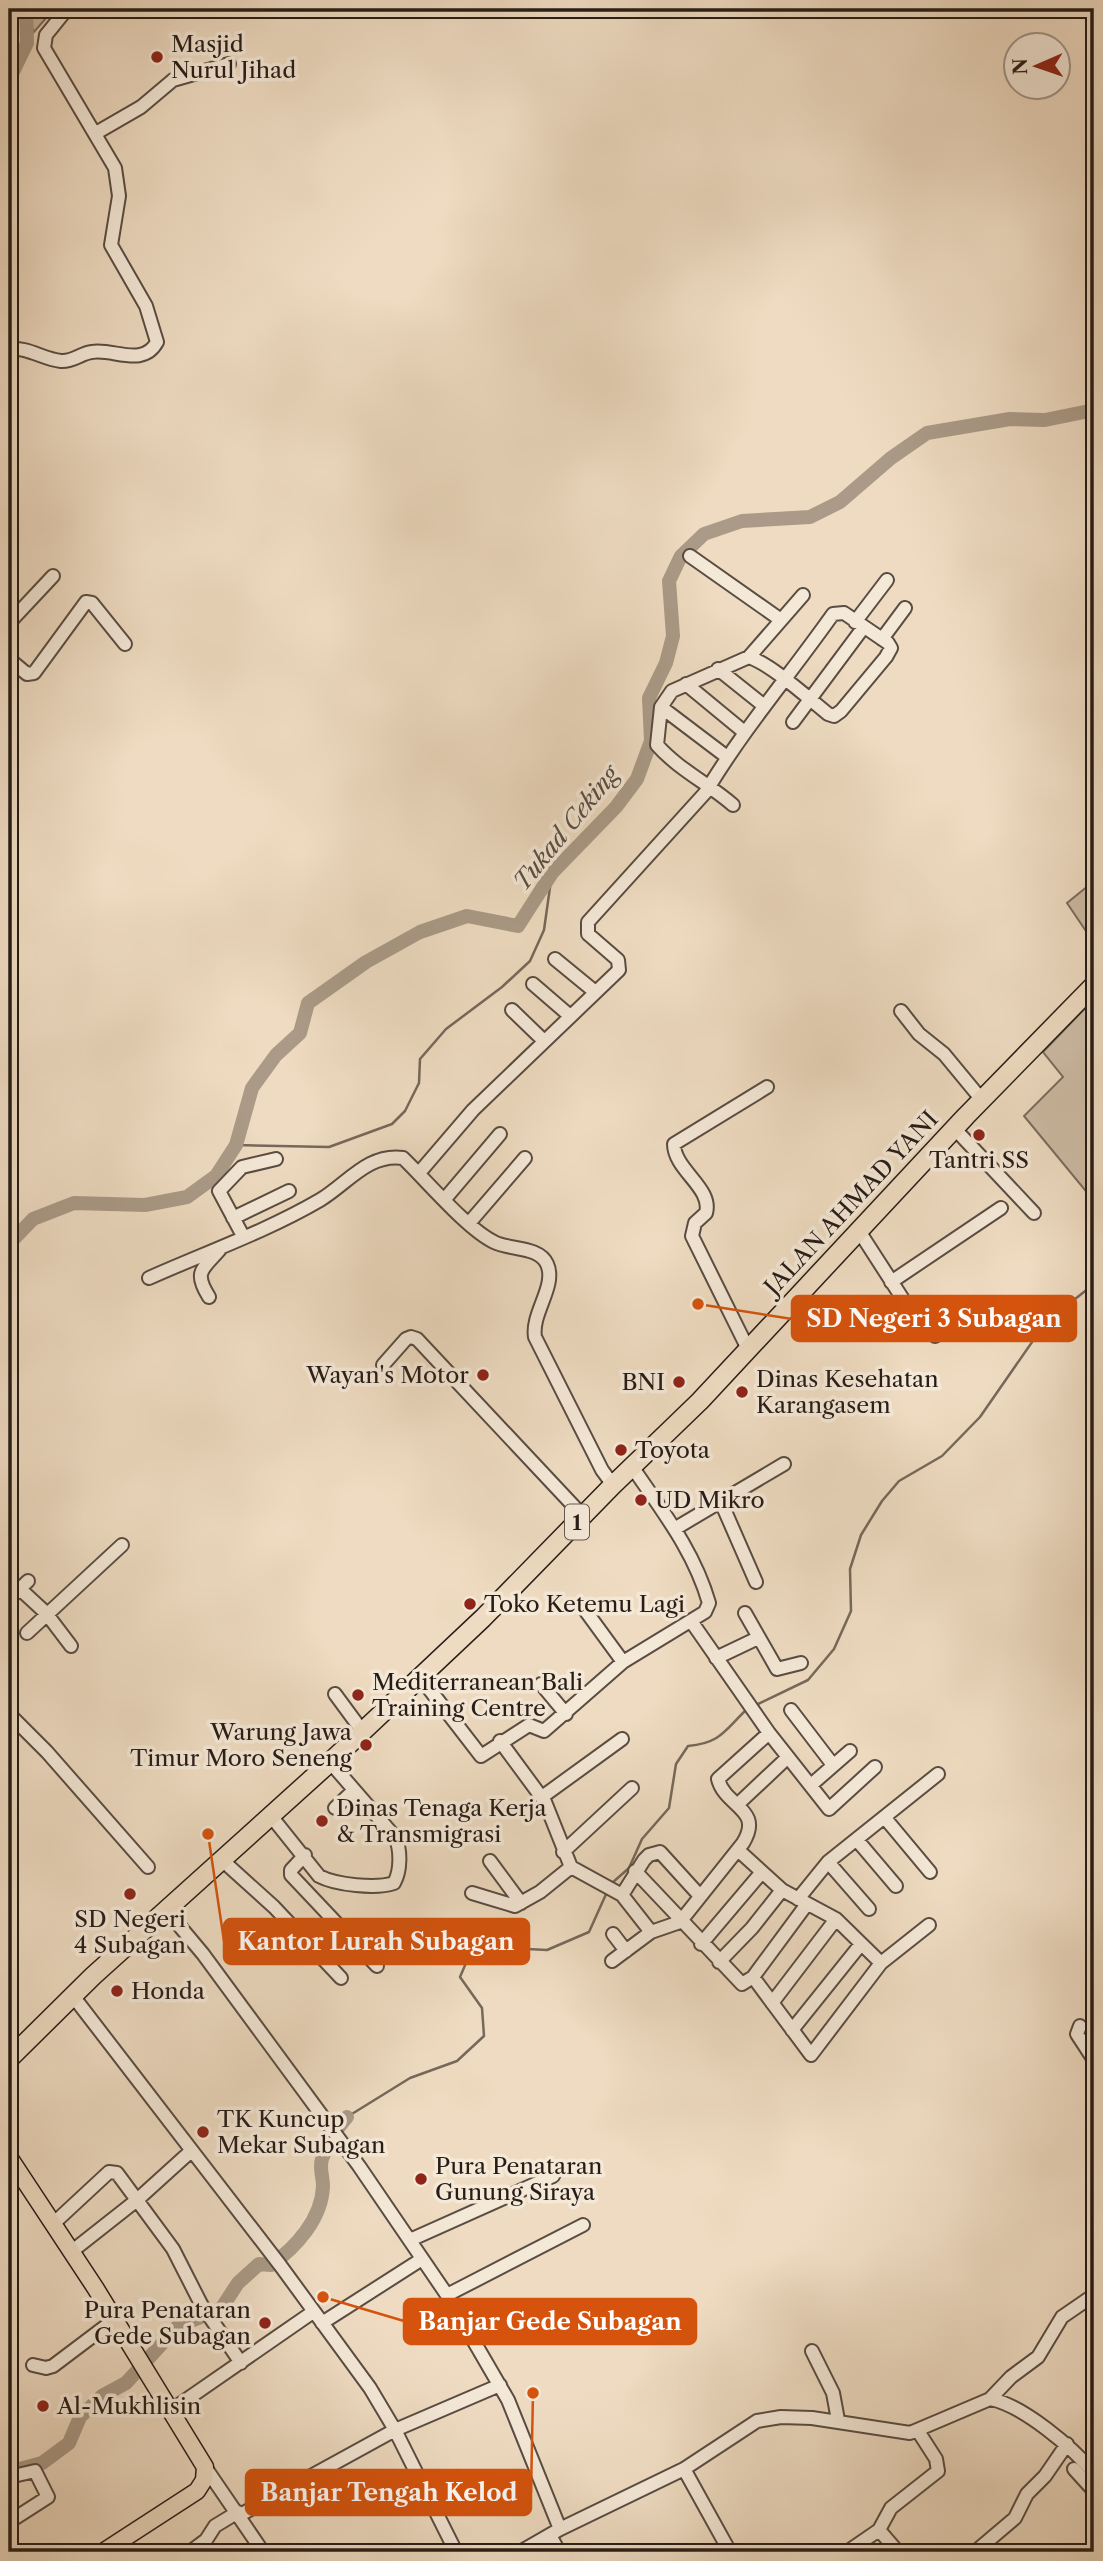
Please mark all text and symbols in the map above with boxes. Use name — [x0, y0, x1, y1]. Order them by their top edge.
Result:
place label: Masjid Nurul Jihad — [171, 30, 296, 84]
north arrow — [1002, 32, 1072, 102]
marker: Masjid Nurul Jihad — [149, 49, 165, 65]
text: N — [1009, 58, 1032, 75]
water label: Tukad Ceking — [507, 758, 627, 896]
street label: JALAN AHMAD YANI — [756, 1105, 944, 1303]
marker: Tantri SS — [971, 1127, 987, 1143]
place label: Tantri SS — [929, 1146, 1029, 1174]
callout: SD Negeri 3 Subagan — [792, 1296, 1076, 1341]
text: SD Negeri 3 Subagan — [806, 1304, 1062, 1333]
place label: Wayan's Motor — [305, 1361, 469, 1389]
place label: Dinas Kesehatan Karangasem — [756, 1365, 939, 1419]
marker: Wayan's Motor — [475, 1367, 491, 1383]
place label: BNI — [621, 1368, 665, 1396]
marker: BNI — [671, 1374, 687, 1390]
marker: Dinas Kesehatan Karangasem — [734, 1384, 750, 1400]
place label: Toyota — [635, 1436, 711, 1464]
marker: Toyota — [613, 1442, 629, 1458]
place label: UD Mikro — [655, 1486, 765, 1514]
marker: UD Mikro — [633, 1492, 649, 1508]
road number: 1 — [565, 1504, 589, 1540]
place label: Toko Ketemu Lagi — [484, 1590, 685, 1618]
marker: Toko Ketemu Lagi — [462, 1596, 478, 1612]
place label: Mediterranean Bali Training Centre — [372, 1668, 583, 1722]
marker: Mediterranean Bali Training Centre — [350, 1687, 366, 1703]
place label: Warung Jawa Timur Moro Seneng — [130, 1718, 353, 1772]
marker: Warung Jawa Timur Moro Seneng — [358, 1737, 374, 1753]
place label: Dinas Tenaga Kerja & Transmigrasi — [336, 1794, 548, 1848]
marker: Dinas Tenaga Kerja & Transmigrasi — [314, 1813, 330, 1829]
marker: SD Negeri 4 Subagan — [122, 1886, 138, 1902]
place label: SD Negeri 4 Subagan — [74, 1905, 186, 1959]
callout: Kantor Lurah Subagan — [224, 1919, 529, 1964]
text: Kantor Lurah Subagan — [237, 1927, 515, 1956]
place label: Honda — [131, 1977, 206, 2005]
marker: Honda — [109, 1983, 125, 1999]
place label: TK Kuncup Mekar Subagan — [217, 2105, 385, 2159]
marker: TK Kuncup Mekar Subagan — [195, 2124, 211, 2140]
place label: Pura Penataran Gunung Siraya — [435, 2152, 602, 2206]
marker: Pura Penataran Gunung Siraya — [413, 2171, 429, 2187]
place label: Pura Penataran Gede Subagan — [84, 2296, 251, 2350]
callout: Banjar Gede Subagan — [404, 2299, 696, 2344]
text: Banjar Gede Subagan — [418, 2307, 682, 2336]
marker: Pura Penataran Gede Subagan — [257, 2315, 273, 2331]
place label: Al-Mukhlisin — [56, 2392, 201, 2420]
marker: Al-Mukhlisin — [35, 2398, 51, 2414]
callout: Banjar Tengah Kelod — [246, 2470, 531, 2515]
text: Banjar Tengah Kelod — [261, 2478, 517, 2507]

